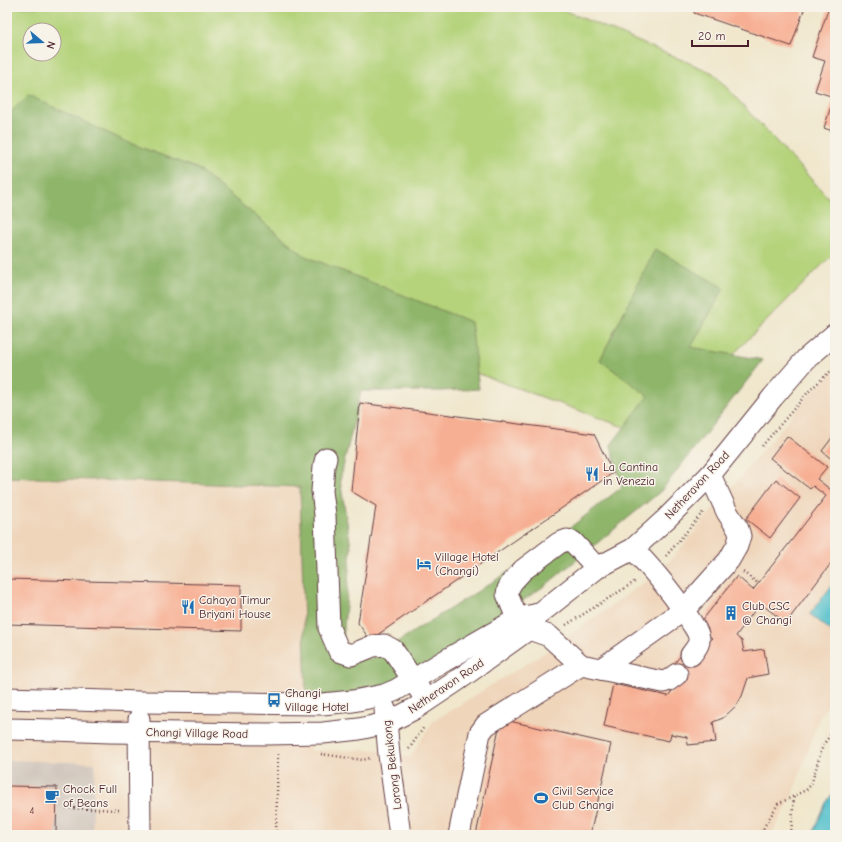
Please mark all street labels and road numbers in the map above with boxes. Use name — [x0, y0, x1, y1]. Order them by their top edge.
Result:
street label: Netheravon Road — [662, 448, 732, 522]
street label: Netheravon Road — [406, 656, 486, 716]
street label: Lorong Bekukong — [380, 719, 404, 811]
street label: Changi Village Road — [146, 725, 248, 741]

